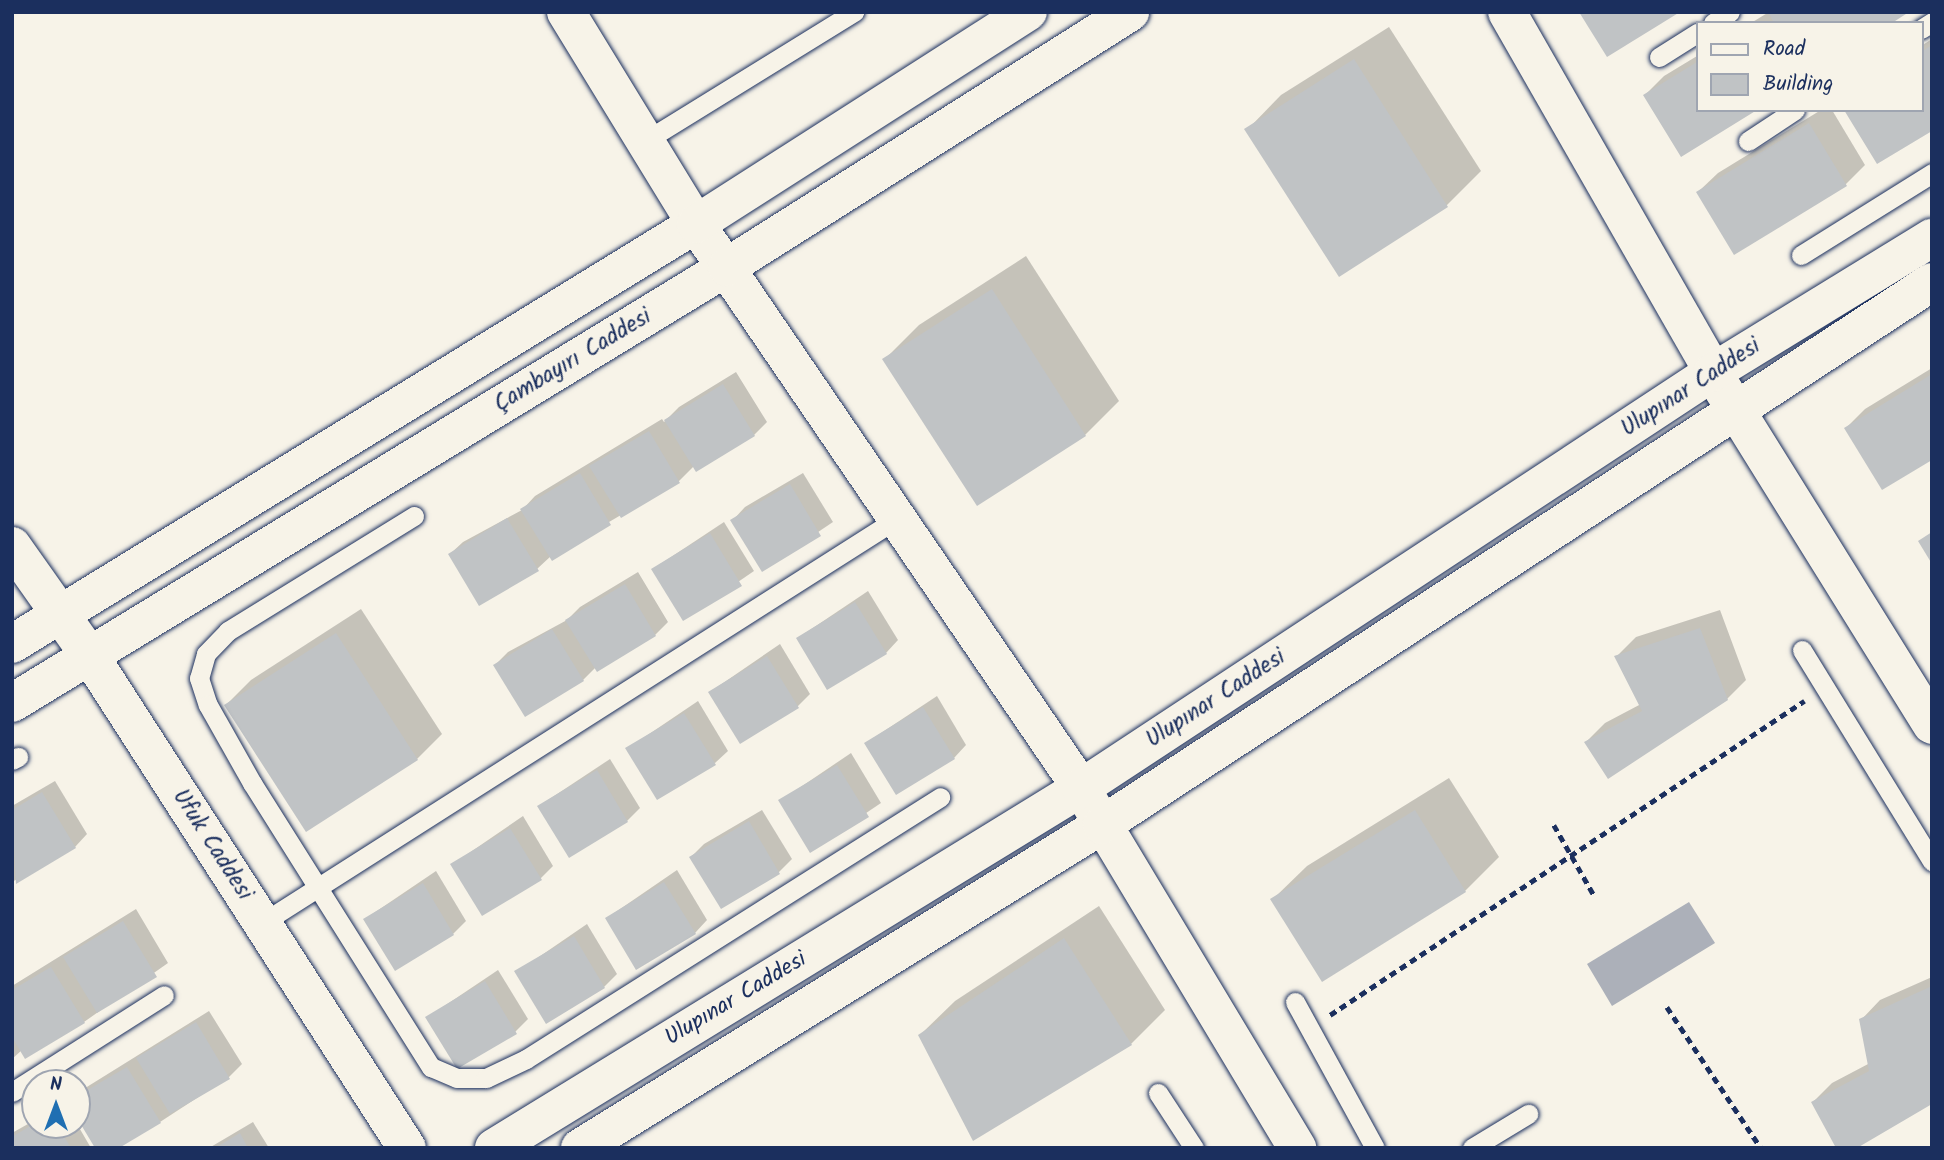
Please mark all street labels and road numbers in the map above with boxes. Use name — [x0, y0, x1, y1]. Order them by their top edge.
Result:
street label: Çambayırı Caddesi — [489, 303, 657, 419]
street label: Ulupınar Caddesi — [1616, 333, 1766, 443]
street label: Ulupınar Caddesi — [1141, 644, 1291, 754]
street label: Ufuk Caddesi — [166, 784, 258, 906]
street label: Ulupınar Caddesi — [660, 946, 812, 1052]

